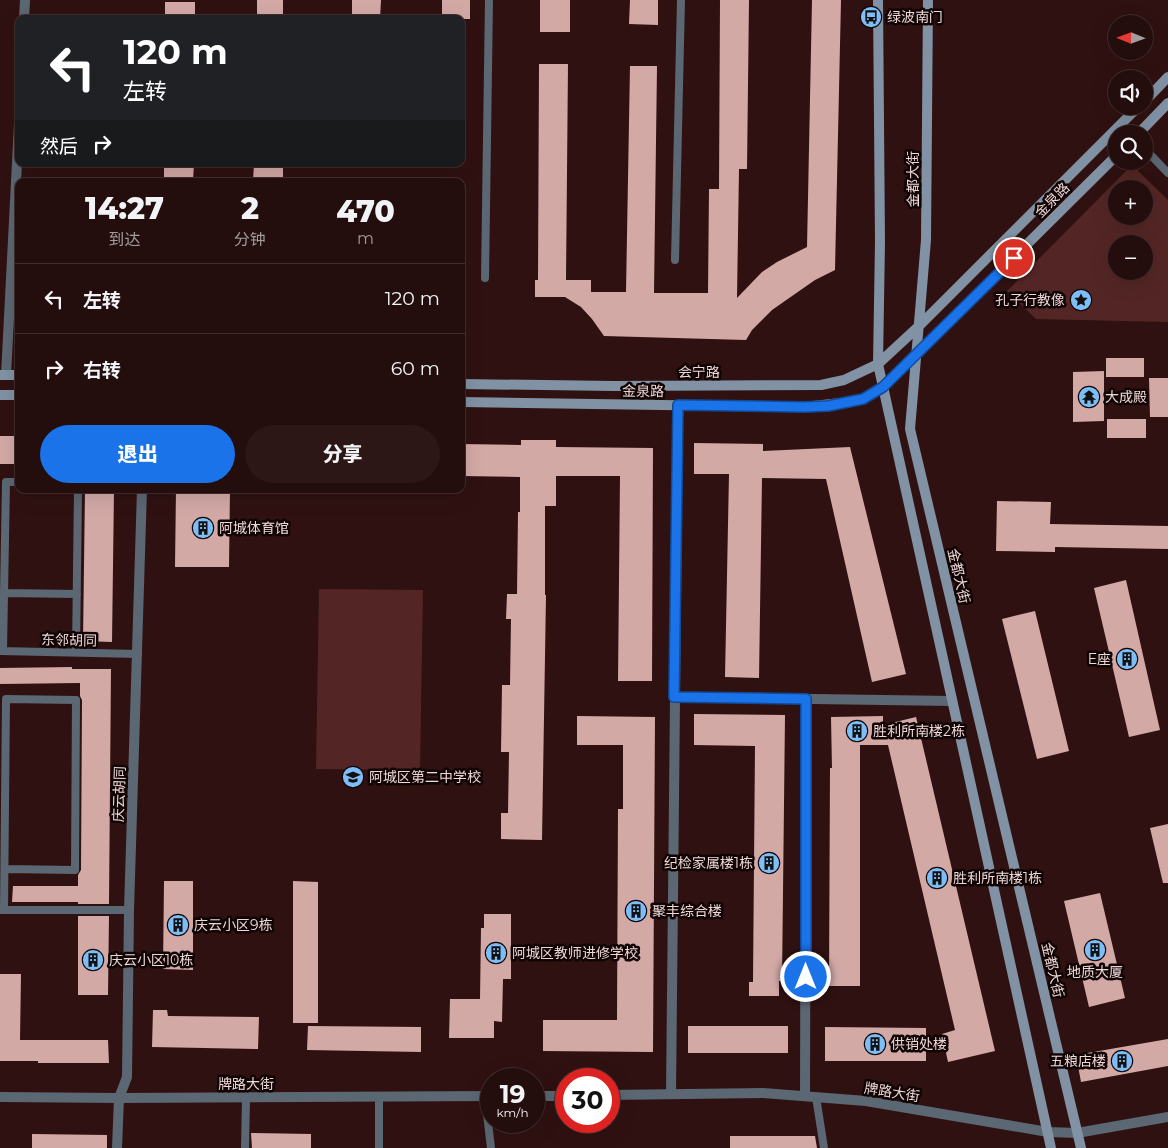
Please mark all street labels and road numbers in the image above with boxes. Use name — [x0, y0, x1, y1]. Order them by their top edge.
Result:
street label: 金都大街 — [904, 151, 922, 207]
street label: 金泉路 — [1031, 179, 1073, 221]
street label: 会宁路 — [678, 363, 720, 381]
street label: 金泉路 — [622, 382, 664, 400]
street label: 金都大街 — [944, 547, 974, 605]
street label: 东邻胡同 — [41, 631, 97, 649]
street label: 庆云胡同 — [109, 766, 129, 822]
street label: 金都大街 — [1038, 941, 1068, 999]
street label: 牌路大街 — [218, 1075, 274, 1093]
street label: 牌路大街 — [863, 1079, 921, 1105]

